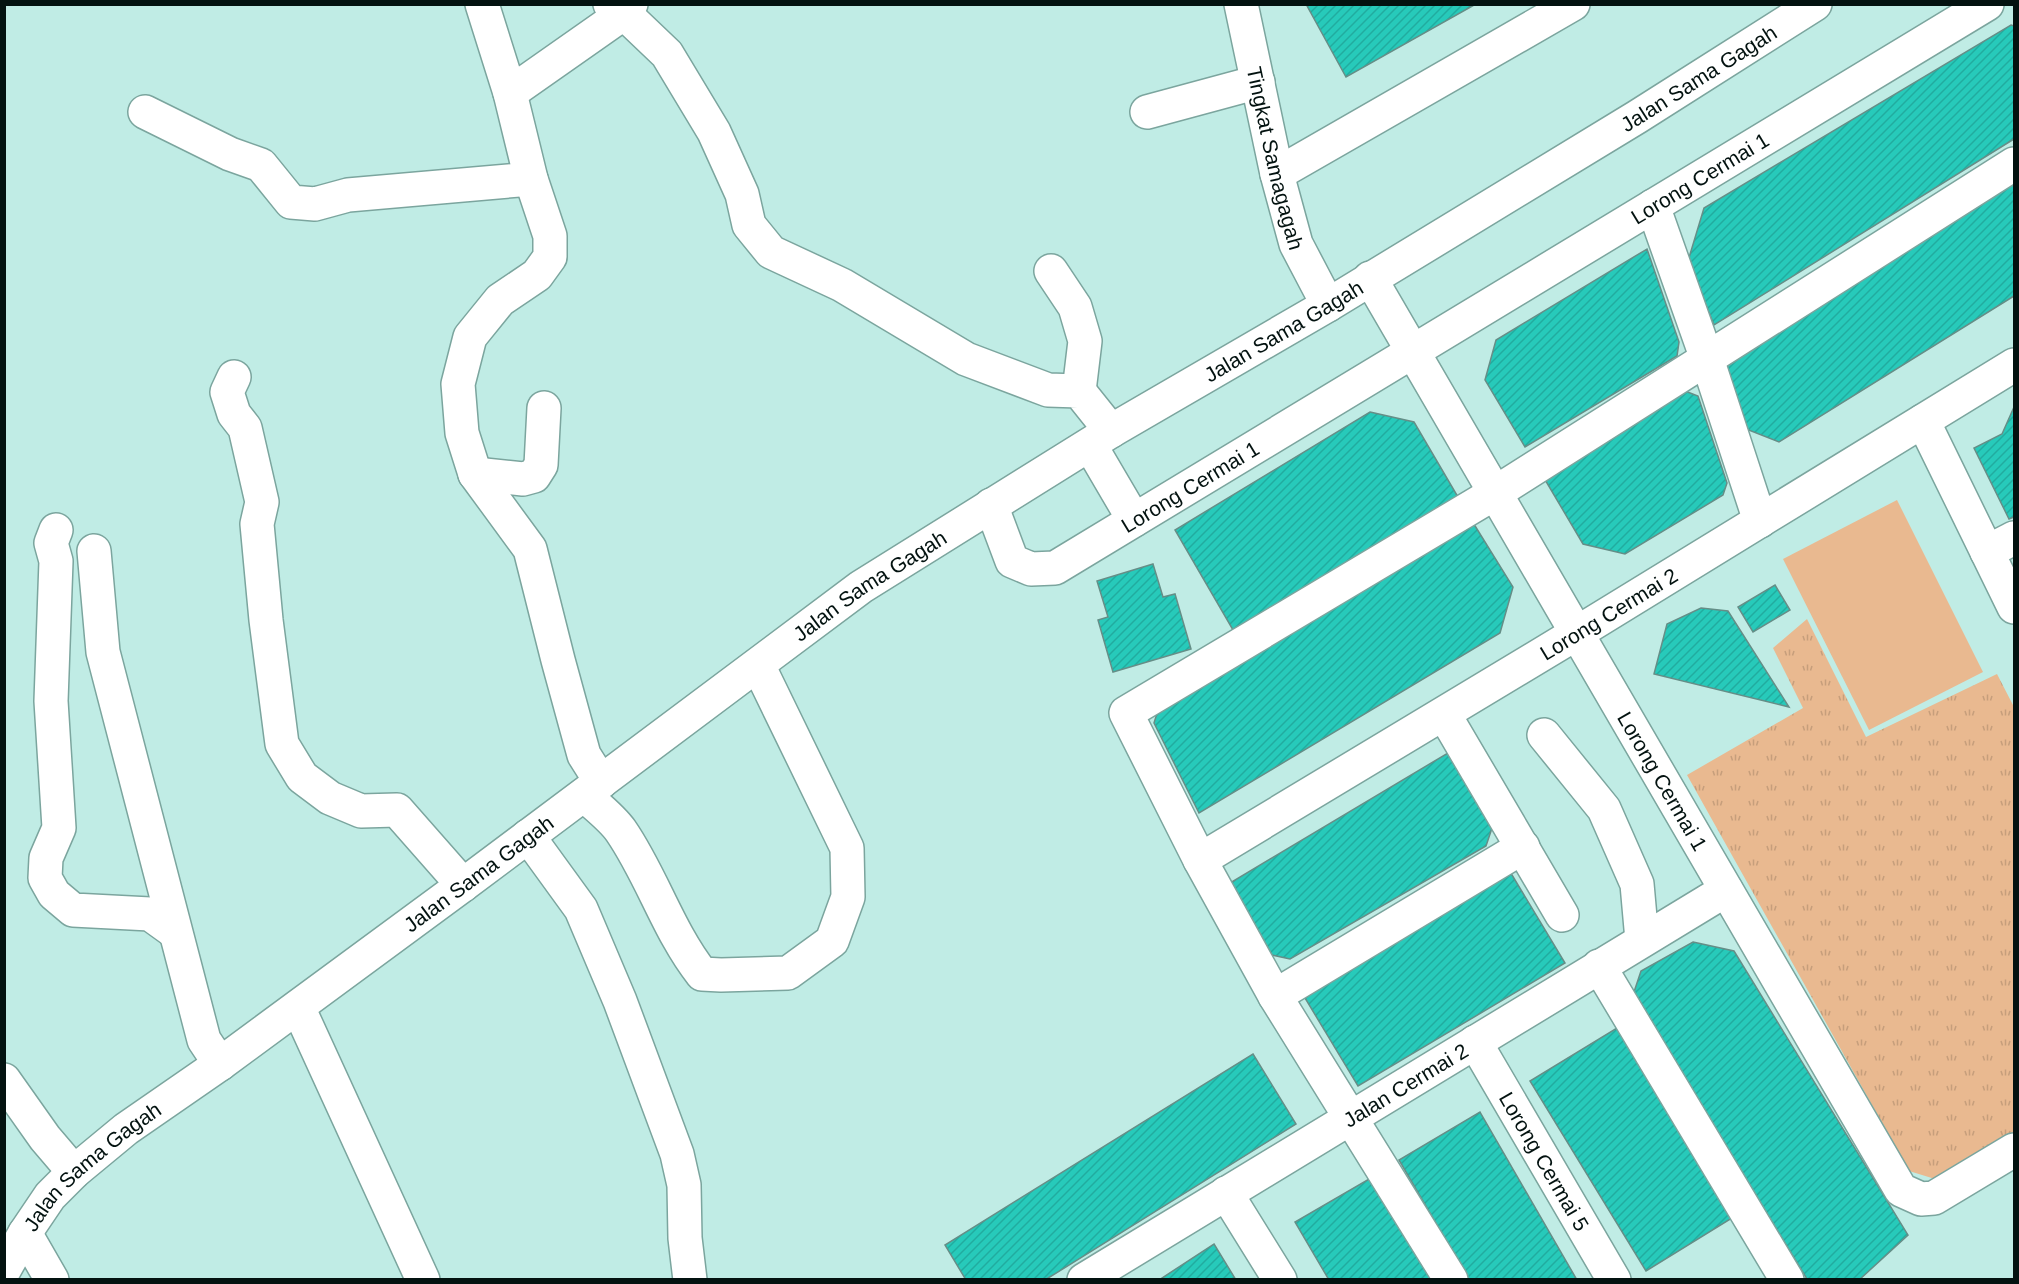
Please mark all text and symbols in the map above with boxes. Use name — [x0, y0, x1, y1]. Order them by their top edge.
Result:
street label: Jalan Sama Gagah — [1616, 20, 1781, 136]
street label: Tingkat Samagagah — [1243, 65, 1309, 252]
street label: Lorong Cermai 1 — [1627, 128, 1773, 228]
street label: Jalan Sama Gagah — [1200, 275, 1367, 386]
street label: Lorong Cermai 1 — [1117, 436, 1263, 537]
street label: Jalan Sama Gagah — [789, 525, 950, 645]
street label: Lorong Cermai 2 — [1536, 563, 1681, 664]
street label: Lorong Cermai 1 — [1614, 708, 1712, 854]
street label: Jalan Sama Gagah — [399, 810, 557, 936]
street label: Jalan Cermai 2 — [1339, 1038, 1472, 1131]
street label: Lorong Cermai 5 — [1495, 1088, 1594, 1235]
street label: Jalan Sama Gagah — [19, 1097, 165, 1235]

